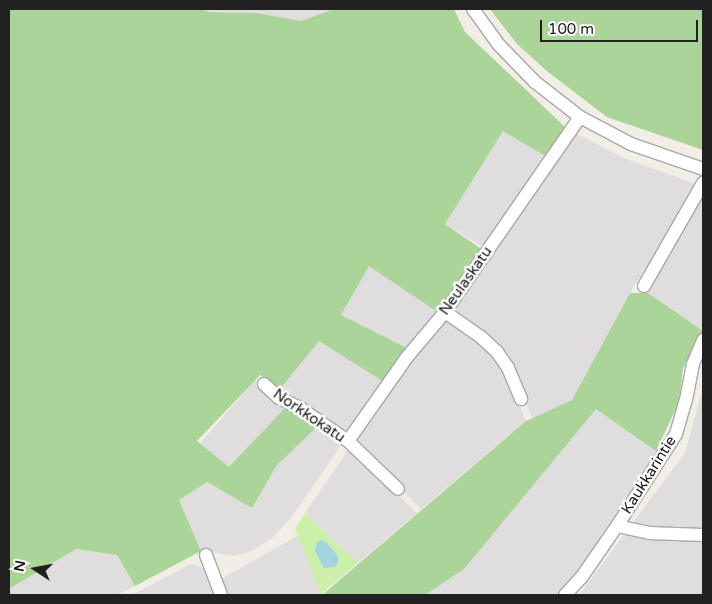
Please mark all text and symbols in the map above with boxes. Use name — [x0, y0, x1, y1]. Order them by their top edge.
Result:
scale bar — [542, 10, 700, 42]
text: 100 m — [548, 20, 594, 38]
street label: Neulaskatu — [436, 243, 496, 319]
street label: Norkkokatu — [269, 385, 349, 447]
street label: Kaukkarintie — [618, 433, 680, 517]
north arrow — [10, 544, 60, 594]
text: N — [10, 559, 29, 573]

